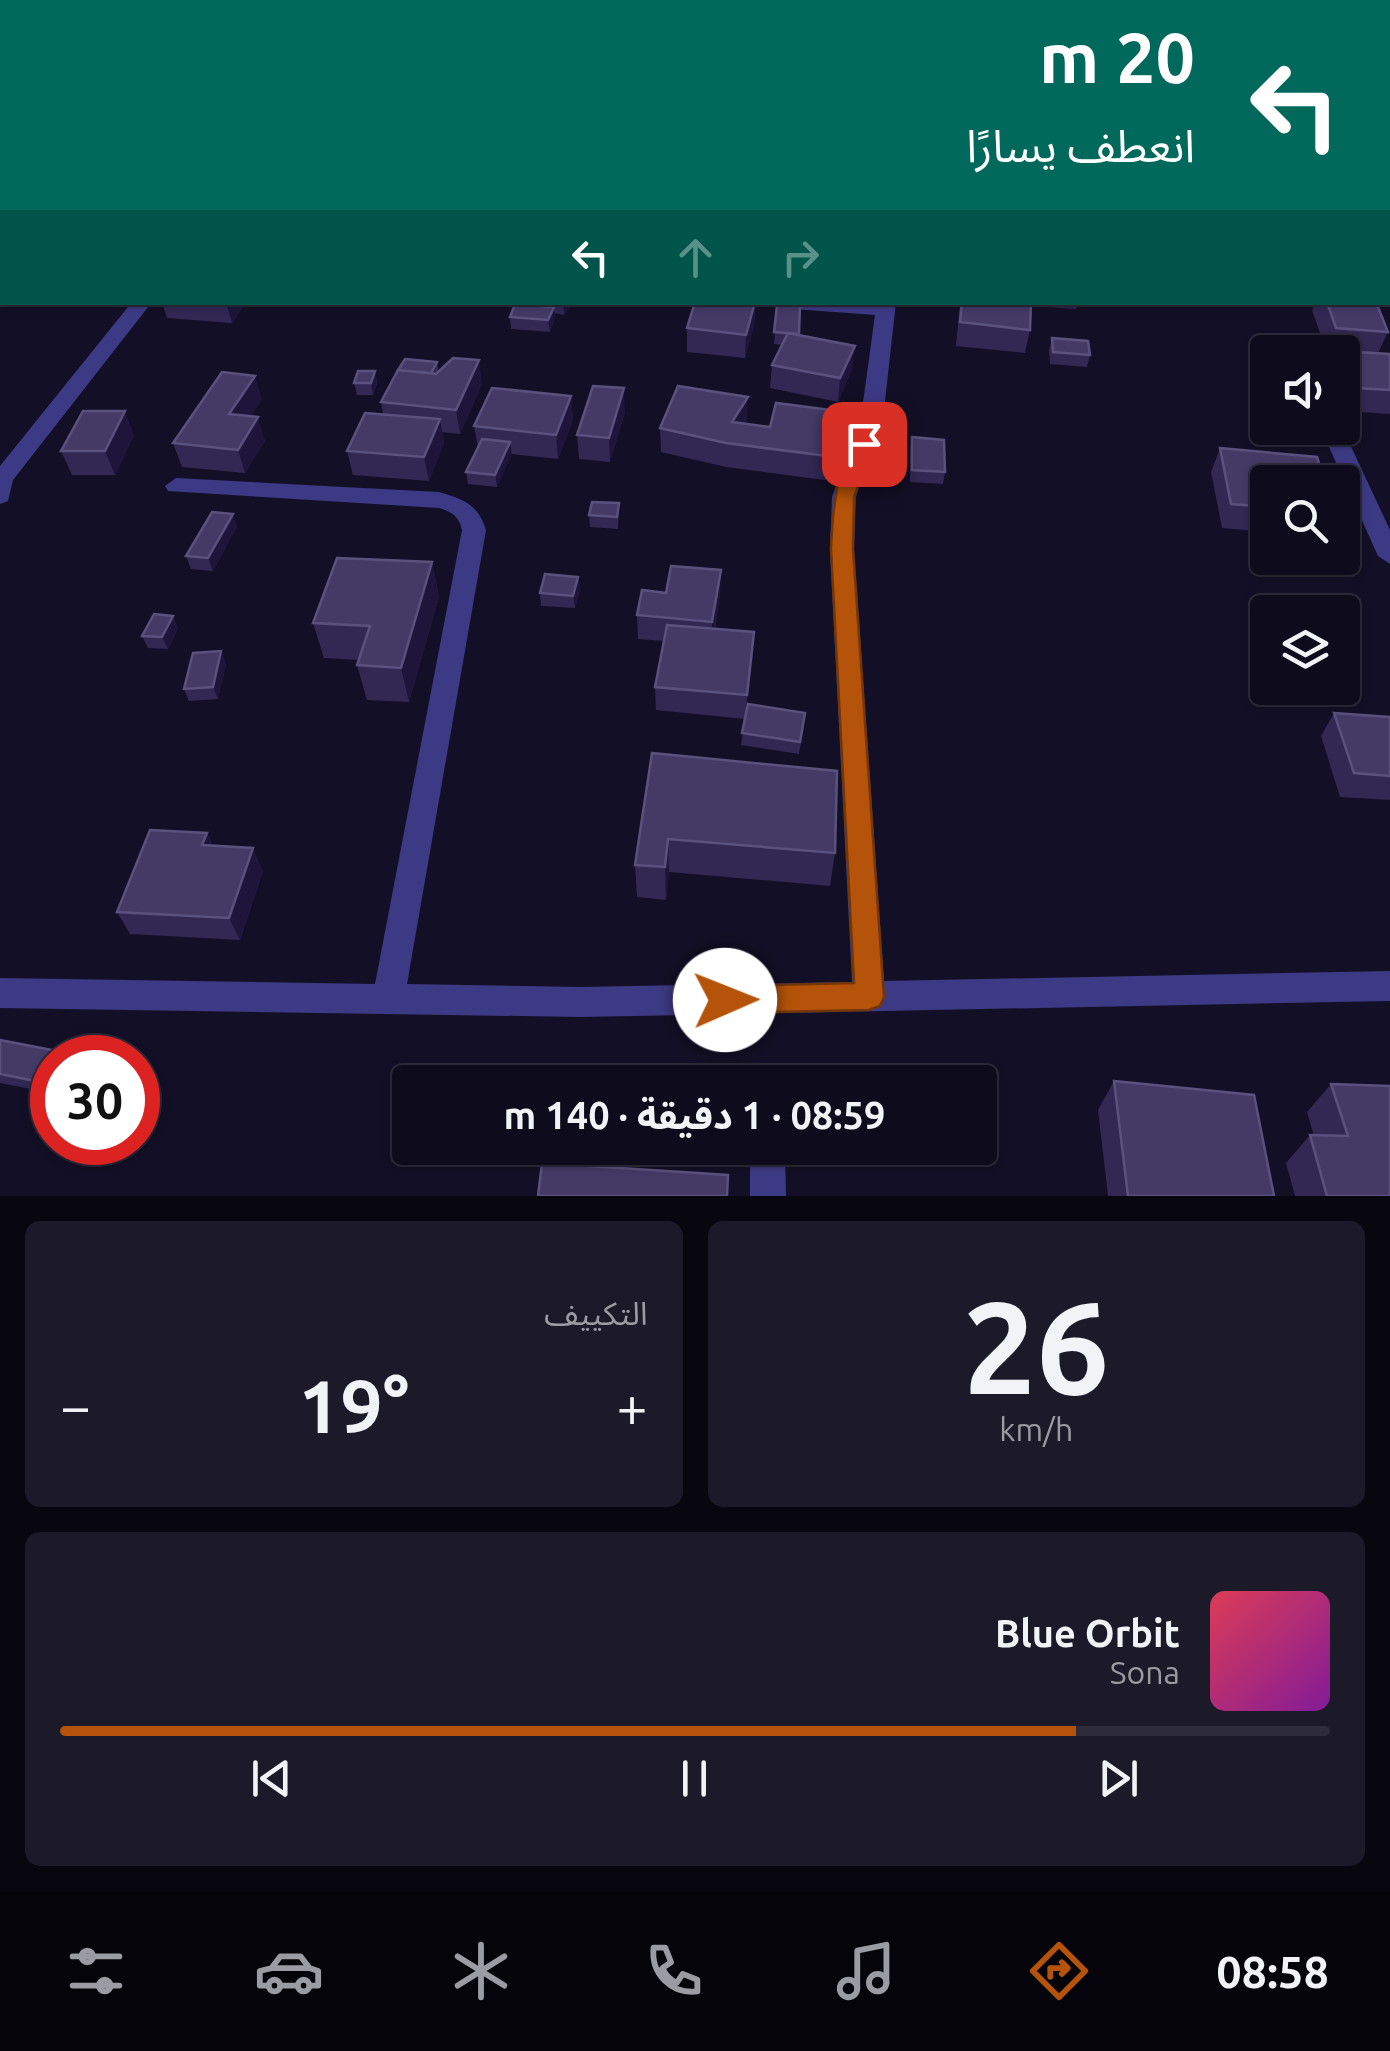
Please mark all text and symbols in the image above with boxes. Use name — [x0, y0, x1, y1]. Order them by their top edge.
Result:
text: 20 m — [1039, 18, 1195, 96]
icon: left — [1230, 40, 1360, 170]
text: انعطف يسارًا — [966, 120, 1195, 171]
icon: left — [563, 230, 618, 285]
icon: ahead — [668, 230, 723, 285]
icon: right — [773, 230, 828, 285]
map controls — [1250, 335, 1360, 705]
button: sound — [1250, 335, 1360, 445]
pin — [822, 402, 907, 487]
icon: arrive — [837, 417, 892, 472]
button: search — [1250, 465, 1360, 575]
button: layers — [1250, 595, 1360, 705]
position arrow — [673, 948, 777, 1052]
speed limit sign: 30 — [30, 1035, 160, 1165]
text: 08:59 · 1 دقيقة · 140 m — [504, 1094, 885, 1136]
text: 26 — [963, 1273, 1110, 1419]
text: التكييف — [544, 1295, 648, 1331]
text: 19° — [298, 1363, 409, 1447]
text: − — [60, 1375, 91, 1436]
text: + — [616, 1375, 647, 1436]
text: km/h — [999, 1411, 1073, 1447]
text: Blue Orbit — [995, 1612, 1180, 1654]
text: Sona — [1110, 1654, 1180, 1690]
icon: previous — [244, 1751, 299, 1806]
icon: pause — [667, 1751, 722, 1806]
icon: next — [1091, 1751, 1146, 1806]
icon: filters — [61, 1936, 131, 2006]
icon: car — [254, 1936, 324, 2006]
icon: climate — [446, 1936, 516, 2006]
icon: phone — [639, 1936, 709, 2006]
icon: music — [831, 1936, 901, 2006]
icon: directions — [1024, 1936, 1094, 2006]
text: 08:58 — [1216, 1946, 1329, 1997]

